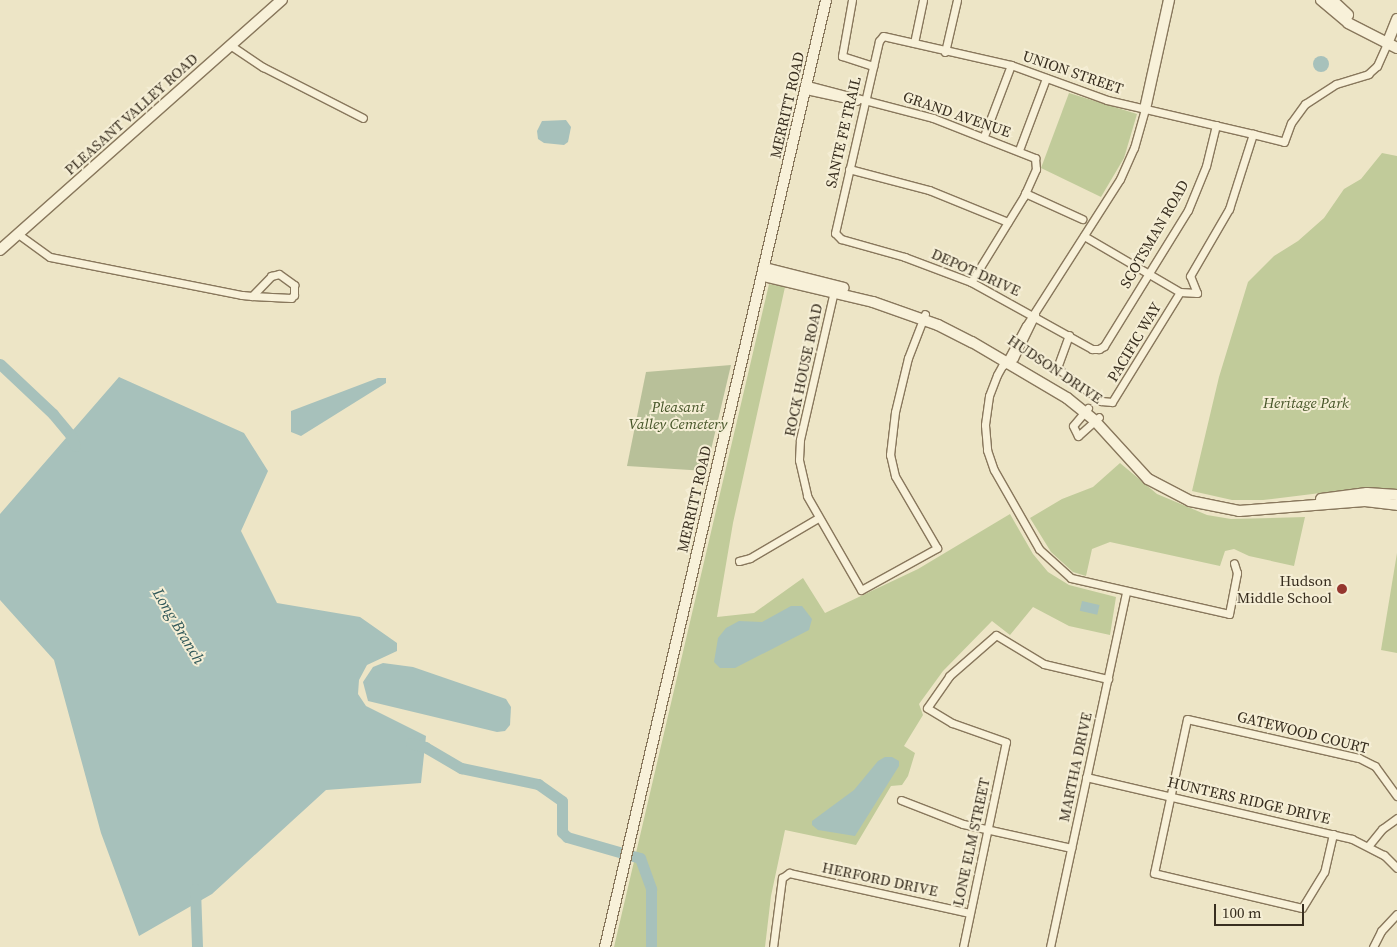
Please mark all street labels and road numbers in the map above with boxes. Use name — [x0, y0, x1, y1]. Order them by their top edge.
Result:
street label: UNION STREET — [1020, 46, 1126, 98]
street label: PLEASANT VALLEY ROAD — [60, 49, 202, 179]
street label: MERRITT ROAD — [766, 50, 808, 160]
street label: SANTE FE TRAIL — [821, 74, 865, 190]
street label: GRAND AVENUE — [901, 87, 1013, 141]
street label: SCOTSMAN ROAD — [1116, 177, 1192, 291]
street label: DEPOT DRIVE — [929, 244, 1023, 300]
street label: PACIFIC WAY — [1103, 299, 1165, 385]
street label: ROCK HOUSE ROAD — [780, 302, 826, 438]
street label: HUDSON DRIVE — [1004, 331, 1106, 407]
street label: MERRITT ROAD — [673, 444, 715, 554]
street label: GATEWOOD COURT — [1235, 707, 1371, 757]
street label: MARTHA DRIVE — [1055, 711, 1095, 823]
street label: HUNTERS RIDGE DRIVE — [1166, 773, 1332, 827]
street label: LONE ELM STREET — [949, 776, 993, 908]
street label: HERFORD DRIVE — [820, 858, 940, 900]

